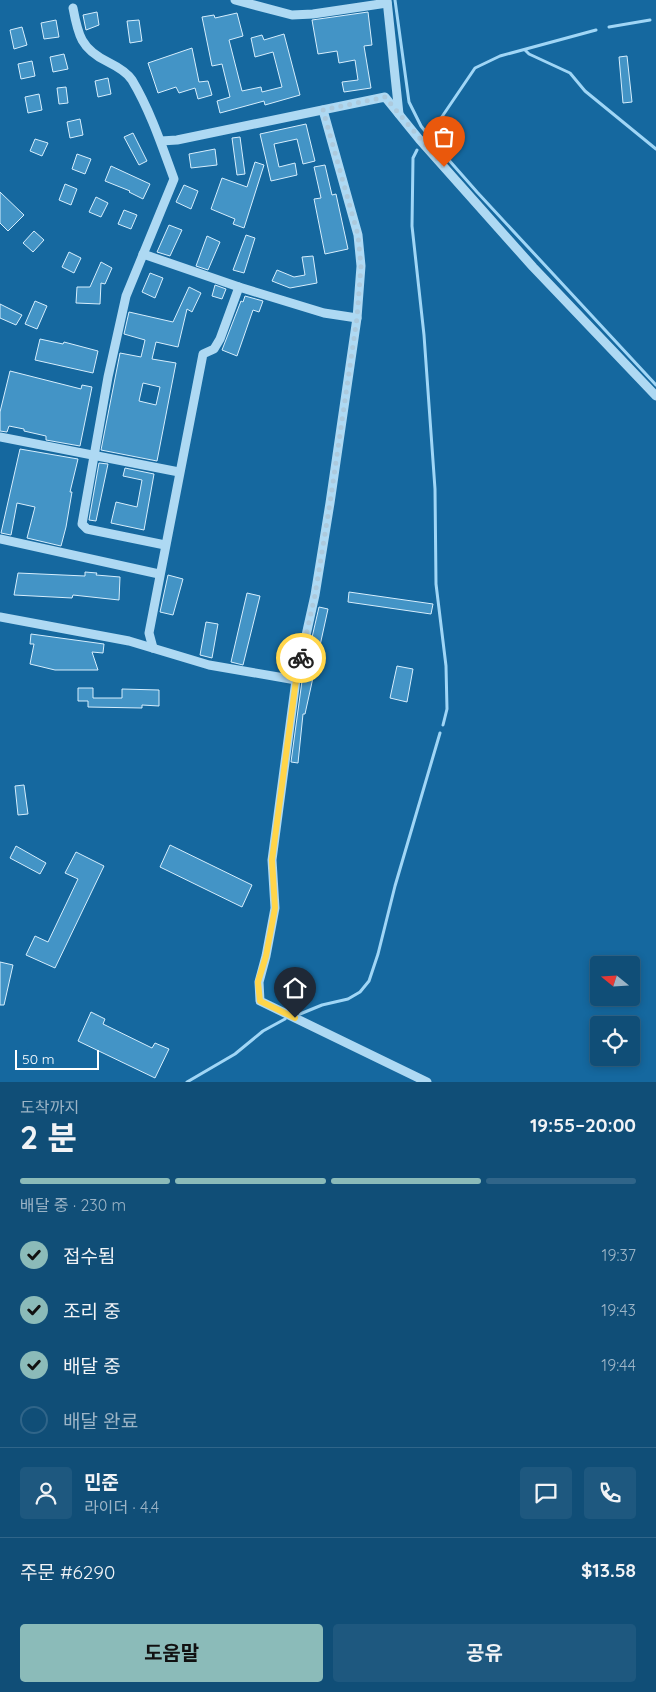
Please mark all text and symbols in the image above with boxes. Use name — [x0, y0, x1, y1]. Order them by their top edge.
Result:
pin — [423, 116, 465, 167]
icon: bag — [430, 123, 458, 151]
courier — [276, 633, 326, 683]
icon: bike — [287, 644, 315, 672]
north arrow — [590, 956, 640, 1006]
map controls — [590, 956, 640, 1066]
pin — [274, 967, 316, 1018]
icon: home — [281, 974, 309, 1002]
button: locate — [590, 1016, 640, 1066]
scale bar — [15, 1047, 99, 1070]
text: 50 m — [22, 1050, 55, 1068]
text: 도착까지 — [20, 1097, 79, 1117]
text: 19:55–20:00 — [530, 1113, 636, 1137]
text: 2 분 — [20, 1117, 77, 1157]
text: 배달 중 · 230 m — [20, 1195, 126, 1215]
icon: check — [20, 1241, 48, 1269]
text: 접수됨 — [63, 1244, 115, 1268]
text: 19:37 — [602, 1245, 636, 1265]
icon: check — [20, 1296, 48, 1324]
text: 조리 중 — [63, 1299, 121, 1323]
text: 19:43 — [601, 1300, 636, 1320]
icon: check — [20, 1351, 48, 1379]
text: 배달 중 — [63, 1354, 121, 1378]
text: 19:44 — [601, 1355, 636, 1375]
text: 배달 완료 — [63, 1409, 138, 1433]
button: person — [20, 1467, 72, 1519]
button: chat — [520, 1467, 572, 1519]
button: phone — [584, 1467, 636, 1519]
text: 민준 — [84, 1470, 119, 1494]
text: 라이더 · 4.4 — [84, 1497, 159, 1517]
text: $13.58 — [581, 1558, 636, 1582]
text: 주문 #6290 — [20, 1560, 115, 1584]
button: 도움말 — [20, 1624, 323, 1682]
button: 공유 — [333, 1624, 636, 1682]

